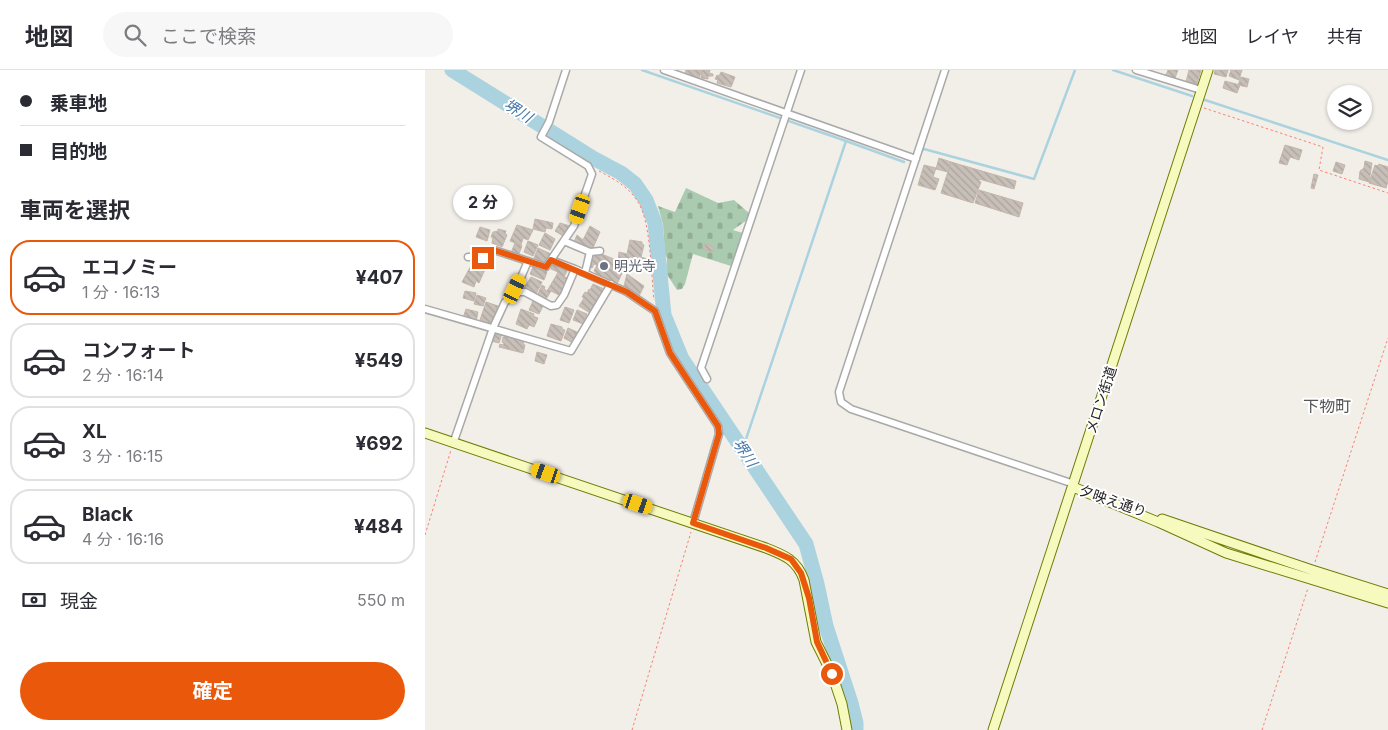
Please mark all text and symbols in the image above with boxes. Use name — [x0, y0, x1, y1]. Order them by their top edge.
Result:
search box — [103, 12, 453, 57]
icon: search — [121, 21, 149, 49]
text: 地図 — [25, 22, 73, 51]
text: ここで検索 — [161, 25, 256, 48]
text: 地図 — [1182, 26, 1218, 47]
text: レイヤ — [1246, 26, 1299, 47]
text: 共有 — [1327, 26, 1363, 47]
map controls — [1327, 85, 1372, 130]
button: layers — [1327, 85, 1372, 130]
text: 乗車地 — [50, 92, 107, 115]
water label: 堺川 — [501, 95, 538, 128]
text: 目的地 — [50, 140, 107, 163]
callout: 2 分 — [453, 186, 513, 220]
text: 2 分 — [468, 192, 498, 212]
car — [568, 192, 591, 226]
text: 車両を選択 — [20, 197, 130, 223]
route end — [472, 247, 494, 269]
icon: car — [22, 255, 67, 300]
text: エコノミー — [82, 256, 177, 279]
place label: 明光寺 — [614, 257, 656, 274]
marker: 明光寺 — [598, 260, 610, 272]
text: ¥407 — [356, 266, 403, 289]
car — [501, 272, 528, 306]
text: 1 分 · 16:13 — [82, 282, 160, 302]
icon: car — [22, 338, 67, 383]
text: コンフォート — [82, 339, 195, 362]
text: ¥549 — [355, 349, 403, 372]
street label: メロン街道 — [1082, 364, 1119, 436]
text: 2 分 · 16:14 — [82, 365, 164, 385]
district label: 下物町 — [1303, 396, 1351, 416]
text: XL — [82, 420, 107, 443]
icon: car — [22, 421, 67, 466]
text: ¥692 — [356, 432, 403, 455]
water label: 堺川 — [729, 435, 763, 472]
text: 3 分 · 16:15 — [82, 446, 163, 466]
car — [529, 461, 562, 485]
street label: 夕映え通り — [1077, 481, 1149, 520]
car — [621, 492, 654, 516]
text: Black — [82, 503, 133, 526]
icon: car — [22, 504, 67, 549]
text: ¥484 — [354, 515, 403, 538]
text: 4 分 · 16:16 — [82, 529, 164, 549]
icon: cash — [20, 586, 48, 614]
text: 現金 — [60, 590, 98, 613]
text: 550 m — [357, 590, 405, 610]
button: 確定 — [20, 662, 405, 720]
route start — [821, 663, 843, 685]

